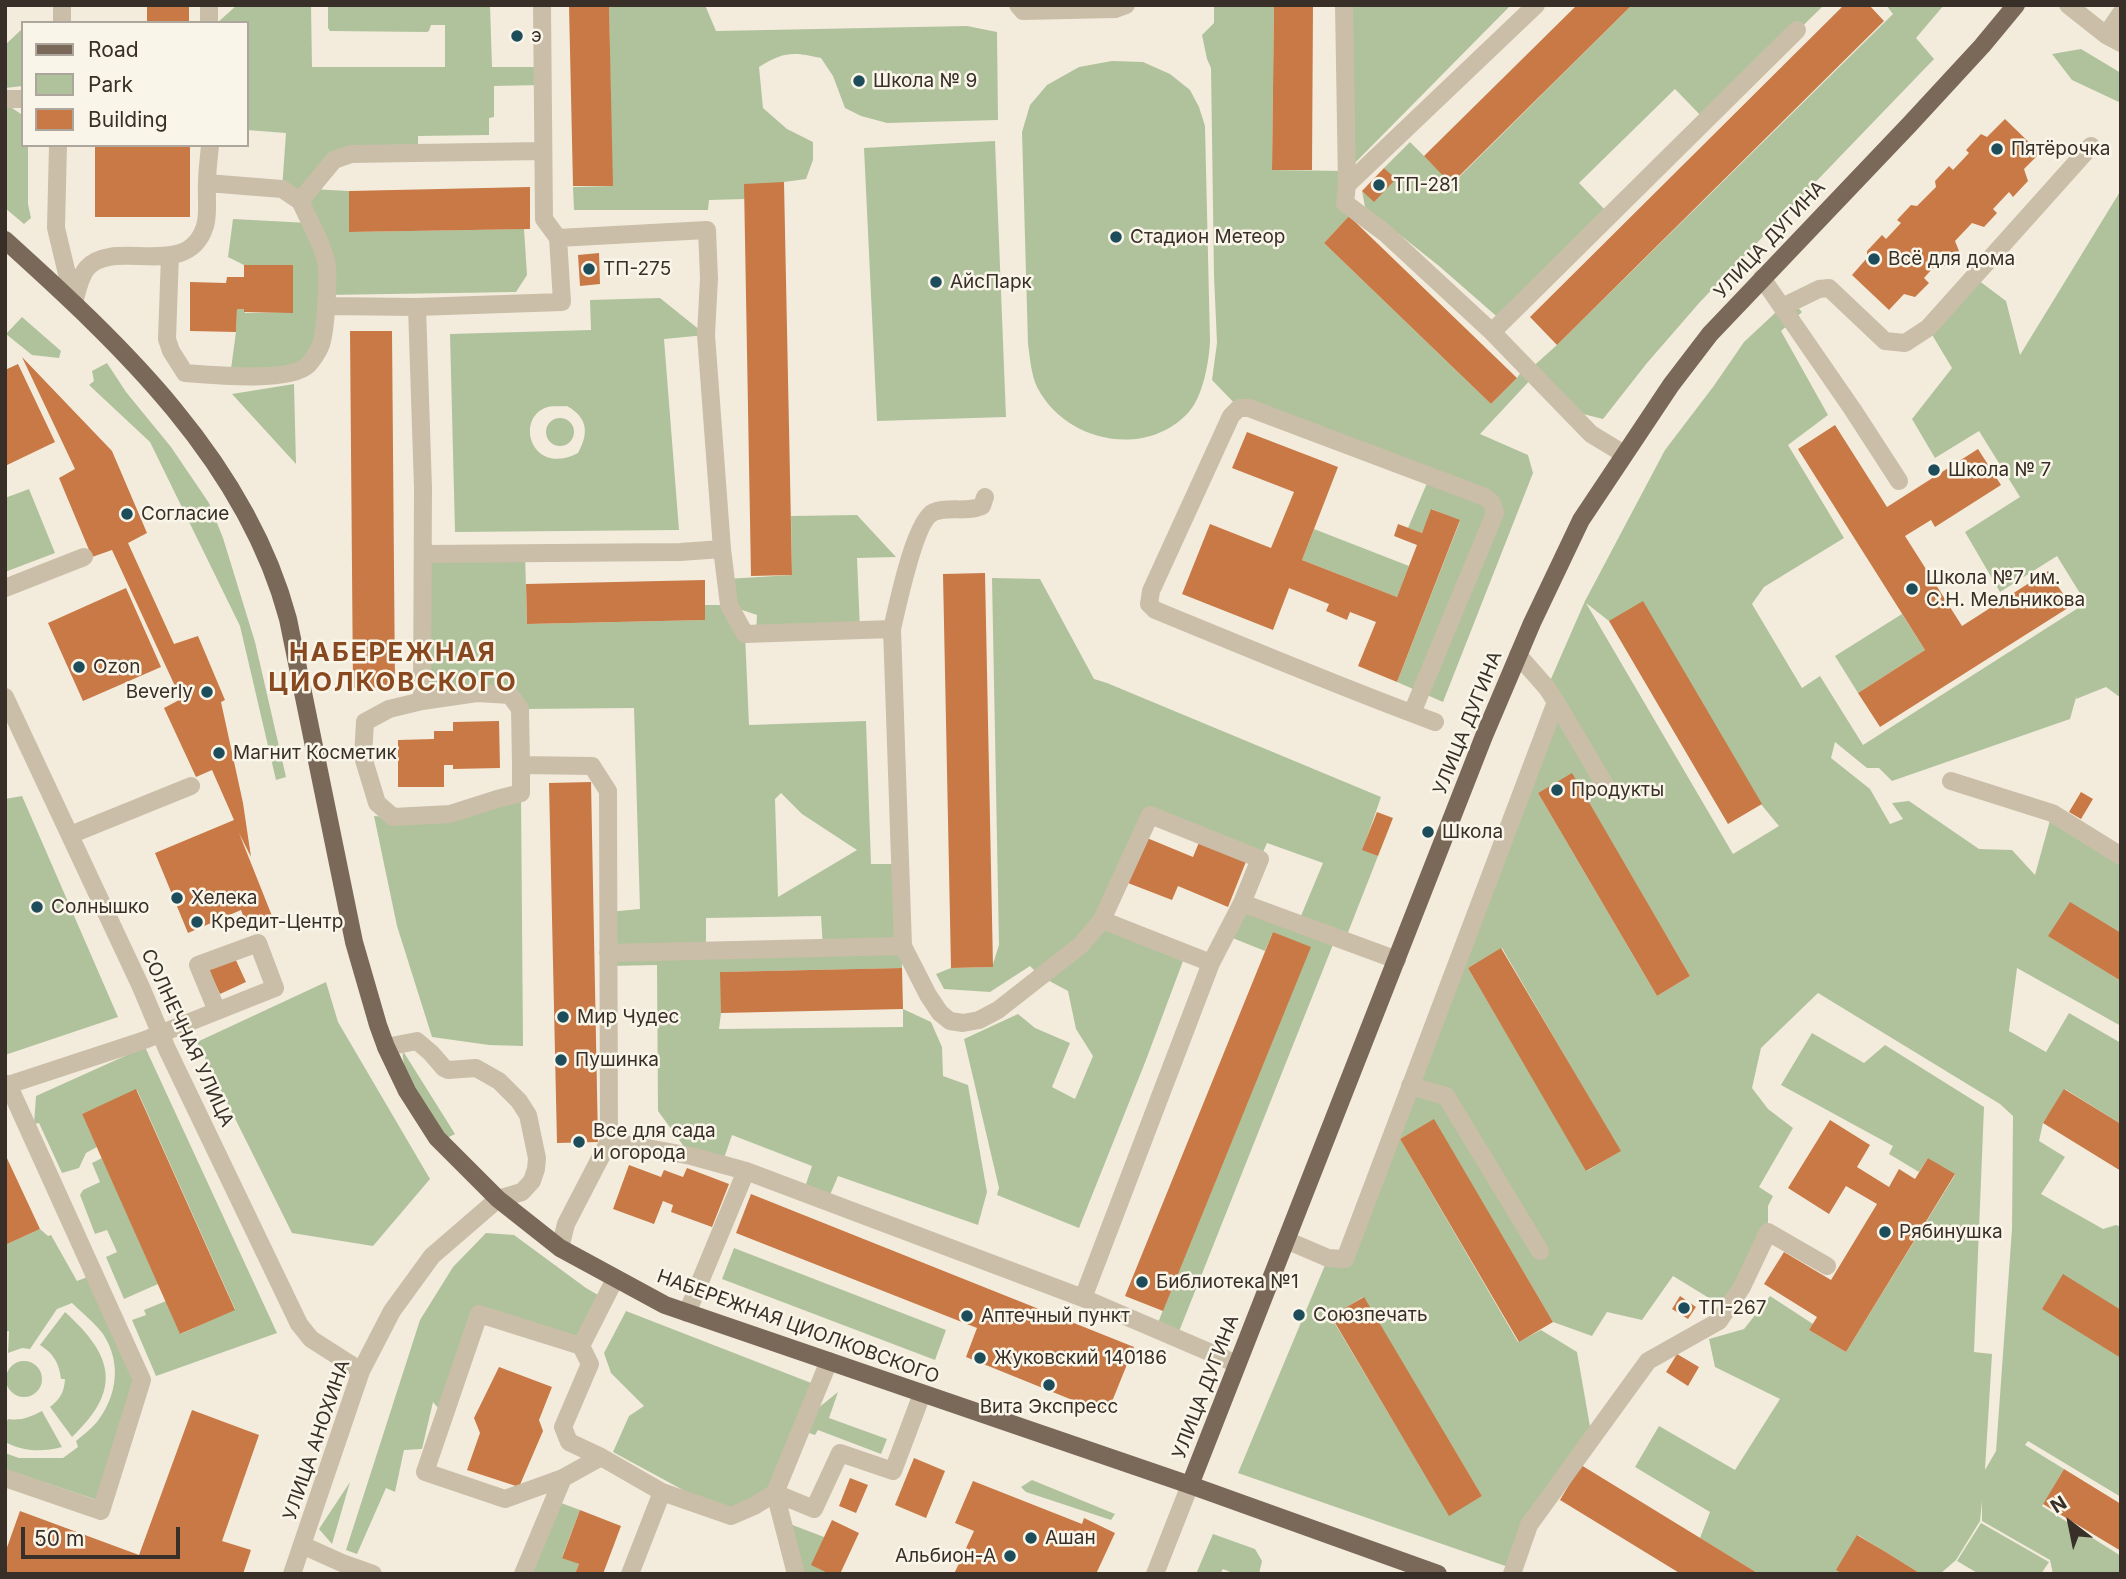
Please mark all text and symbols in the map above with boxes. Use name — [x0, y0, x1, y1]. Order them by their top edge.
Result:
legend — [21, 21, 248, 147]
place label: э — [531, 25, 542, 47]
marker: э — [509, 28, 525, 44]
text: Road — [88, 37, 139, 62]
place label: Школа № 9 — [873, 70, 977, 92]
text: Park — [88, 72, 133, 97]
marker: Школа № 9 — [851, 73, 867, 89]
text: Building — [88, 107, 168, 132]
place label: Пятёрочка — [2011, 138, 2110, 160]
marker: Пятёрочка — [1989, 141, 2005, 157]
place label: ТП-281 — [1393, 174, 1459, 196]
street label: УЛИЦА ДУГИНА — [1710, 176, 1830, 304]
marker: ТП-281 — [1371, 177, 1387, 193]
place label: Стадион Метеор — [1130, 226, 1285, 248]
marker: Стадион Метеор — [1108, 229, 1124, 245]
place label: Всё для дома — [1888, 248, 2015, 270]
marker: Всё для дома — [1866, 251, 1882, 267]
place label: ТП-275 — [603, 258, 671, 280]
marker: ТП-275 — [581, 261, 597, 277]
place label: АйсПарк — [950, 271, 1032, 293]
marker: АйсПарк — [928, 274, 944, 290]
place label: Школа № 7 — [1948, 459, 2051, 481]
marker: Школа № 7 — [1926, 462, 1942, 478]
place label: Согласие — [141, 503, 229, 525]
marker: Согласие — [119, 506, 135, 522]
place label: Школа №7 им. С.Н. Мельникова — [1926, 567, 2085, 611]
marker: Школа №7 им. С.Н. Мельникова — [1904, 581, 1920, 597]
district label: НАБЕРЕЖНАЯ ЦИОЛКОВСКОГО — [270, 637, 516, 698]
street label: УЛИЦА ДУГИНА — [1429, 648, 1507, 798]
place label: Ozon — [93, 656, 140, 678]
marker: Ozon — [71, 659, 87, 675]
place label: Beverly — [126, 681, 193, 703]
marker: Beverly — [199, 684, 215, 700]
place label: Магнит Косметик — [233, 742, 397, 764]
marker: Магнит Косметик — [211, 745, 227, 761]
place label: Продукты — [1571, 779, 1664, 801]
marker: Продукты — [1549, 782, 1565, 798]
place label: Школа — [1442, 821, 1503, 843]
marker: Школа — [1420, 824, 1436, 840]
place label: Хелека — [191, 887, 257, 909]
marker: Хелека — [169, 890, 185, 906]
place label: Солнышко — [51, 896, 149, 918]
marker: Солнышко — [29, 899, 45, 915]
place label: Кредит-Центр — [211, 911, 343, 933]
marker: Кредит-Центр — [189, 914, 205, 930]
street label: СОЛНЕЧНАЯ УЛИЦА — [136, 945, 238, 1131]
place label: Мир Чудес — [577, 1006, 679, 1028]
marker: Мир Чудес — [555, 1009, 571, 1025]
place label: Пушинка — [575, 1049, 659, 1071]
marker: Пушинка — [553, 1052, 569, 1068]
place label: Все для сада и огорода — [593, 1120, 716, 1164]
marker: Все для сада и огорода — [571, 1134, 587, 1150]
place label: Рябинушка — [1899, 1221, 2003, 1243]
marker: Рябинушка — [1877, 1224, 1893, 1240]
street label: НАБЕРЕЖНАЯ ЦИОЛКОВСКОГО — [654, 1265, 942, 1389]
place label: Библиотека №1 — [1156, 1271, 1299, 1293]
marker: Библиотека №1 — [1134, 1274, 1150, 1290]
place label: ТП-267 — [1698, 1297, 1767, 1319]
marker: ТП-267 — [1676, 1300, 1692, 1316]
place label: Союзпечать — [1313, 1304, 1428, 1326]
place label: Аптечный пункт — [981, 1305, 1130, 1327]
marker: Союзпечать — [1291, 1307, 1307, 1323]
marker: Аптечный пункт — [959, 1308, 975, 1324]
street label: УЛИЦА ДУГИНА — [1168, 1312, 1244, 1462]
place label: Жуковский 140186 — [994, 1347, 1167, 1369]
marker: Жуковский 140186 — [972, 1350, 988, 1366]
street label: УЛИЦА АНОХИНА — [279, 1357, 355, 1523]
marker: Вита Экспресс — [1041, 1377, 1057, 1393]
place label: Вита Экспресс — [980, 1396, 1118, 1418]
north arrow — [2035, 1488, 2105, 1558]
text: N — [2046, 1491, 2071, 1518]
scale bar — [24, 1512, 184, 1556]
text: 50 m — [34, 1526, 84, 1551]
place label: Ашан — [1045, 1527, 1096, 1549]
marker: Ашан — [1023, 1530, 1039, 1546]
place label: Альбион-А — [895, 1545, 996, 1567]
marker: Альбион-А — [1002, 1548, 1018, 1564]

